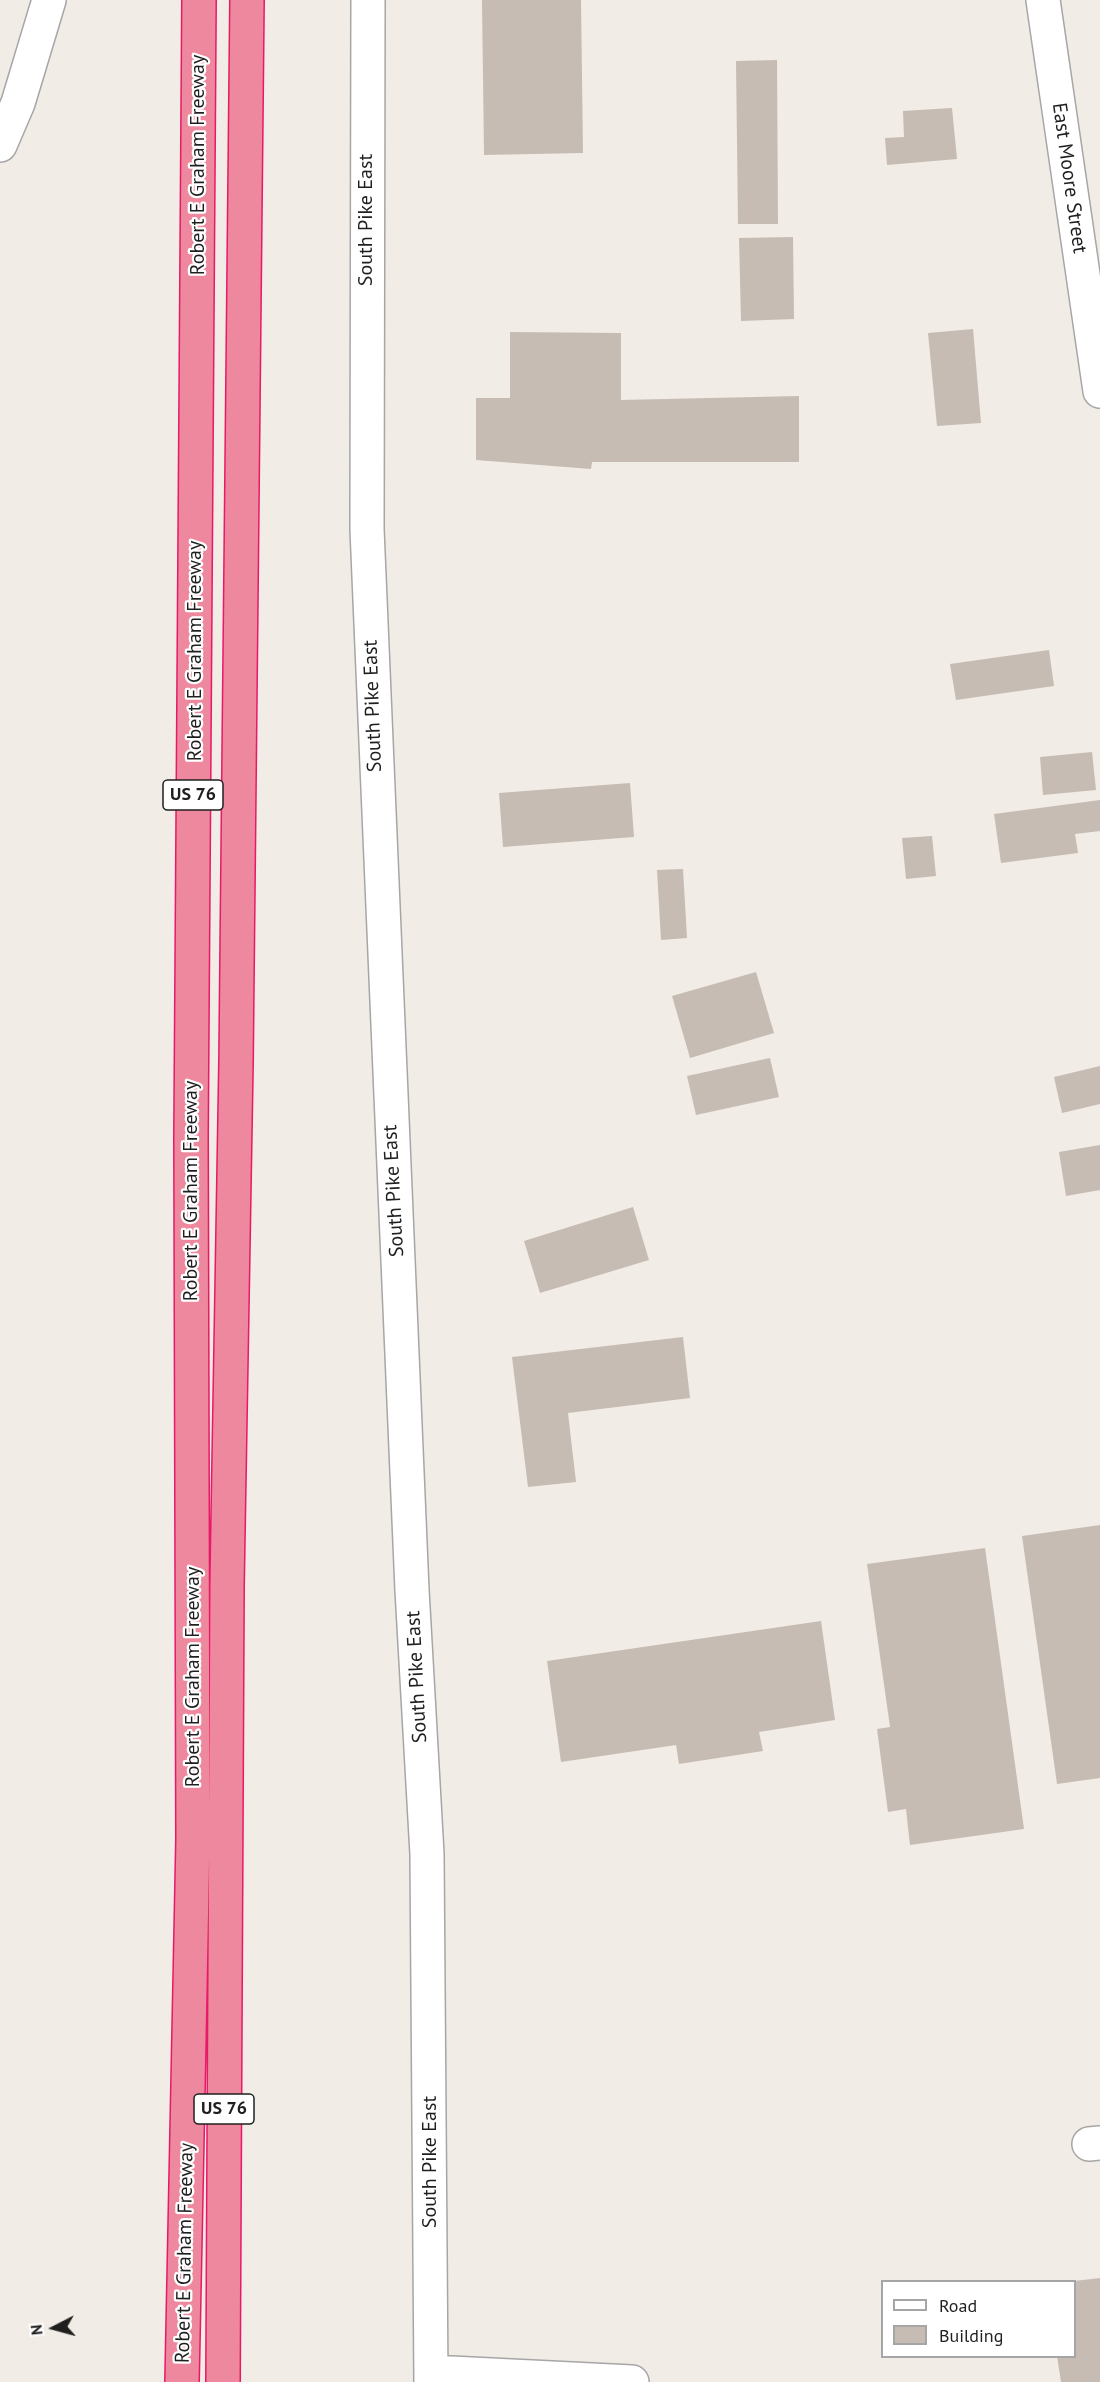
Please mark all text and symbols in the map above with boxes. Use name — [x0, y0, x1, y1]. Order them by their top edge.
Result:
street label: Robert E Graham Freeway — [186, 55, 210, 275]
street label: East Moore Street — [1047, 101, 1091, 255]
street label: South Pike East — [354, 154, 378, 286]
street label: Robert E Graham Freeway — [183, 541, 207, 761]
street label: South Pike East — [359, 639, 387, 773]
road number: US 76 — [163, 780, 223, 810]
street label: Robert E Graham Freeway — [179, 1081, 203, 1301]
street label: South Pike East — [379, 1124, 409, 1258]
street label: Robert E Graham Freeway — [181, 1567, 205, 1787]
street label: South Pike East — [402, 1610, 432, 1744]
road number: US 76 — [194, 2094, 254, 2124]
street label: South Pike East — [418, 2096, 442, 2228]
street label: Robert E Graham Freeway — [171, 2143, 199, 2363]
legend — [881, 2280, 1076, 2358]
text: Road — [939, 2294, 977, 2317]
north arrow — [24, 2298, 84, 2358]
text: N — [26, 2324, 47, 2336]
text: Building — [939, 2324, 1003, 2347]

